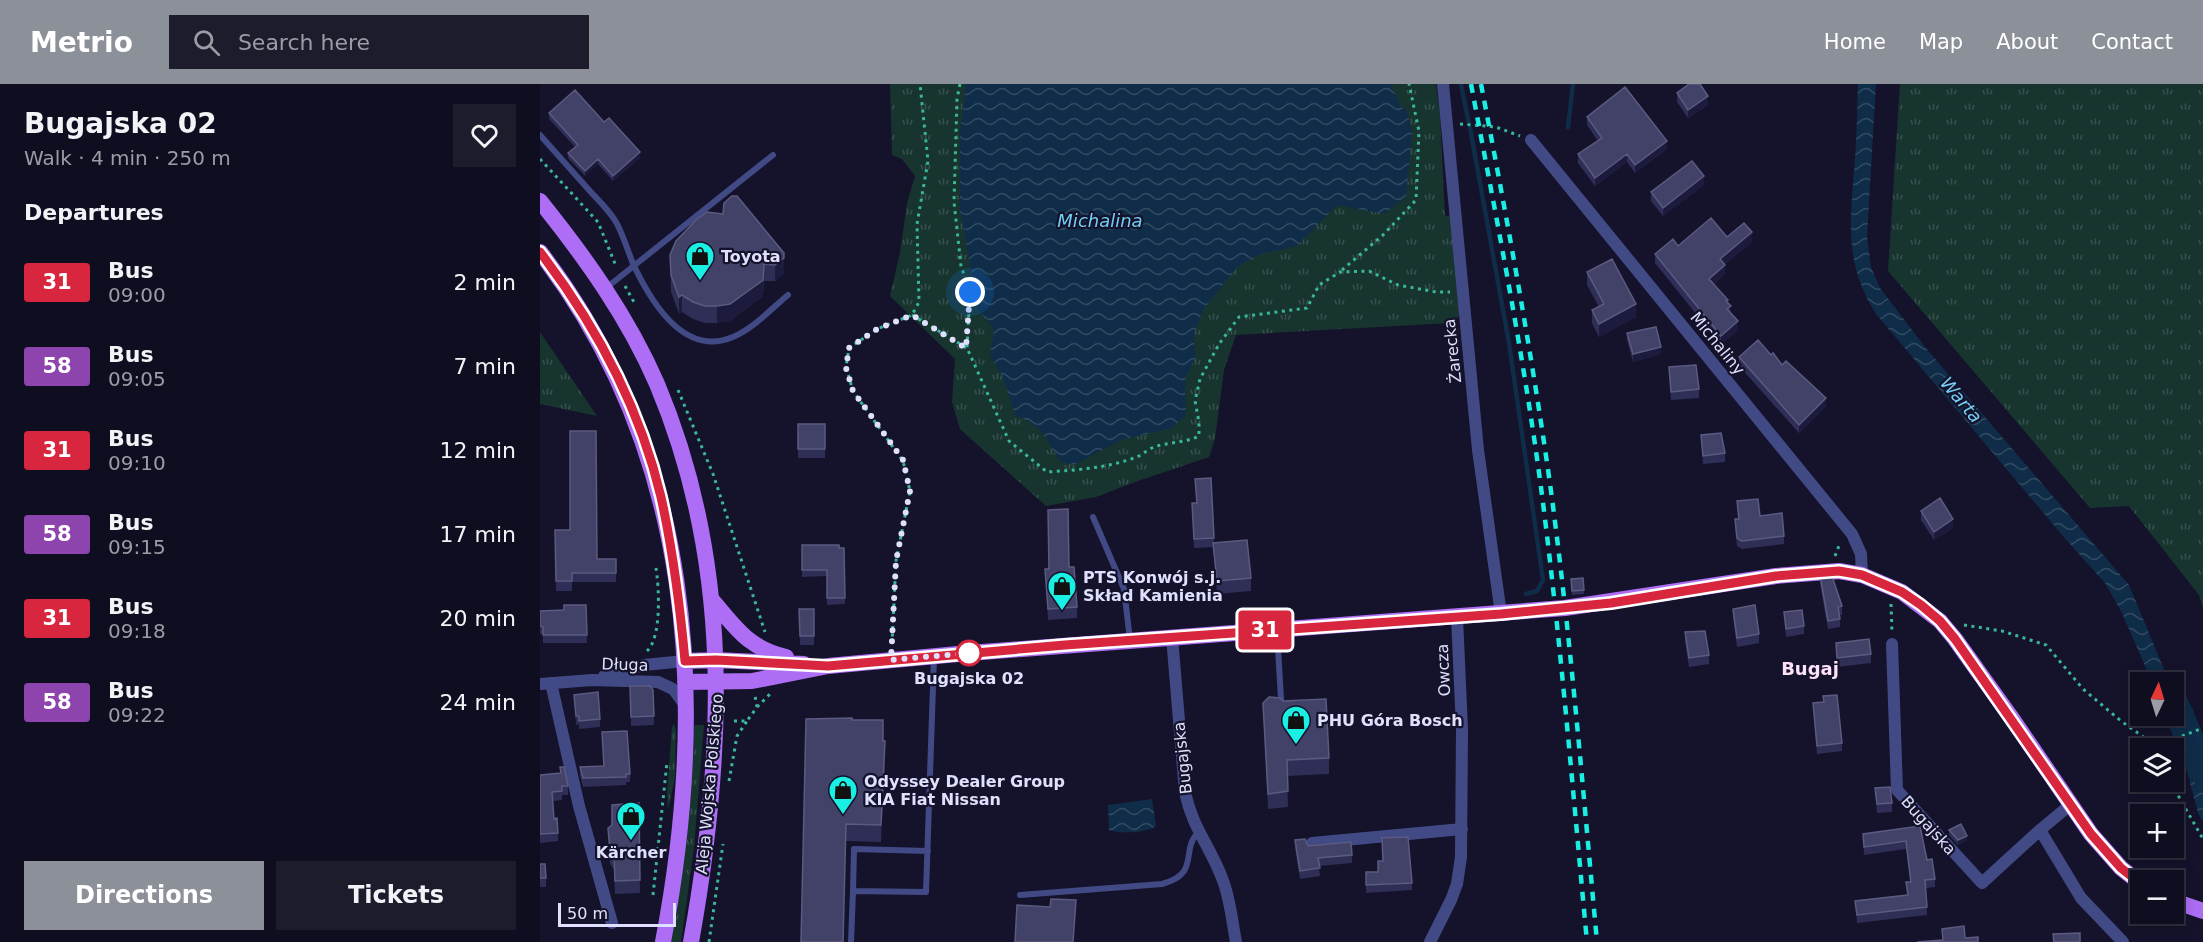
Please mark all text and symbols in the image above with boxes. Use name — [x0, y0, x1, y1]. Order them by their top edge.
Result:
search box — [169, 15, 589, 69]
text: Metrio — [30, 26, 133, 59]
icon: search — [190, 26, 223, 59]
text: Search here — [238, 30, 370, 55]
text: Home — [1824, 30, 1886, 54]
text: Map — [1919, 30, 1963, 54]
text: About — [1996, 30, 2058, 54]
text: Contact — [2091, 30, 2173, 54]
button: heart — [453, 104, 516, 167]
text: Bugajska 02 — [24, 107, 217, 140]
text: Walk · 4 min · 250 m — [24, 146, 231, 170]
text: Departures — [24, 200, 164, 225]
water label: Michalina — [1057, 210, 1143, 231]
shop icon: Toyota — [684, 240, 716, 282]
place label: Toyota — [721, 247, 781, 266]
text: Bus — [108, 258, 154, 283]
text: 31 — [42, 270, 72, 294]
text: 2 min — [454, 270, 516, 295]
your location — [955, 277, 985, 307]
text: 09:00 — [108, 283, 166, 307]
street label: Michaliny — [1686, 308, 1749, 379]
street label: Żarecka — [1440, 318, 1465, 384]
text: Bus — [108, 342, 154, 367]
text: 58 — [42, 354, 72, 378]
text: 7 min — [454, 354, 516, 379]
text: 09:05 — [108, 367, 166, 391]
water label: Warta — [1936, 372, 1987, 427]
text: Bus — [108, 426, 154, 451]
text: 31 — [42, 438, 72, 462]
text: 12 min — [440, 438, 516, 463]
text: 09:10 — [108, 451, 166, 475]
text: Bus — [108, 510, 154, 535]
text: 58 — [42, 522, 72, 546]
text: 17 min — [440, 522, 516, 547]
text: 09:15 — [108, 535, 166, 559]
place label: PTS Konwój s.j. Skład Kamienia — [1083, 568, 1223, 605]
shop icon: PTS Konwój s.j. Skład Kamienia — [1046, 570, 1078, 612]
text: Bus — [108, 594, 154, 619]
text: 31 — [42, 606, 72, 630]
text: 20 min — [440, 606, 516, 631]
line badge: 31 — [1238, 610, 1292, 650]
text: 31 — [1250, 618, 1280, 642]
text: 09:18 — [108, 619, 166, 643]
marker: Bugajska 02 — [956, 640, 982, 666]
street label: Owcza — [1433, 643, 1454, 697]
street label: Długa — [601, 654, 649, 675]
district label: Bugaj — [1781, 658, 1839, 679]
place label: Bugajska 02 — [914, 669, 1024, 688]
north arrow — [2130, 672, 2184, 726]
map controls — [2130, 672, 2184, 924]
text: Bus — [108, 678, 154, 703]
text: 58 — [42, 690, 72, 714]
text: 24 min — [440, 690, 516, 715]
street label: Aleja Wojska Polskiego — [692, 693, 727, 875]
text: 09:22 — [108, 703, 166, 727]
shop icon: PHU Góra Bosch — [1280, 704, 1312, 746]
place label: PHU Góra Bosch — [1317, 711, 1463, 730]
street label: Bugajska — [1169, 721, 1196, 795]
button: layers — [2130, 738, 2184, 792]
place label: Odyssey Dealer Group KIA Fiat Nissan — [864, 772, 1065, 809]
shop icon: Odyssey Dealer Group KIA Fiat Nissan — [827, 774, 859, 816]
street label: Bugajska — [1897, 792, 1960, 859]
shop icon: Kärcher — [615, 800, 647, 842]
button: + — [2130, 804, 2184, 858]
place label: Kärcher — [596, 843, 666, 862]
button: Directions — [24, 861, 264, 930]
button: Tickets — [276, 861, 516, 930]
button: − — [2130, 870, 2184, 924]
scale bar — [558, 900, 676, 928]
text: 50 m — [567, 904, 608, 923]

